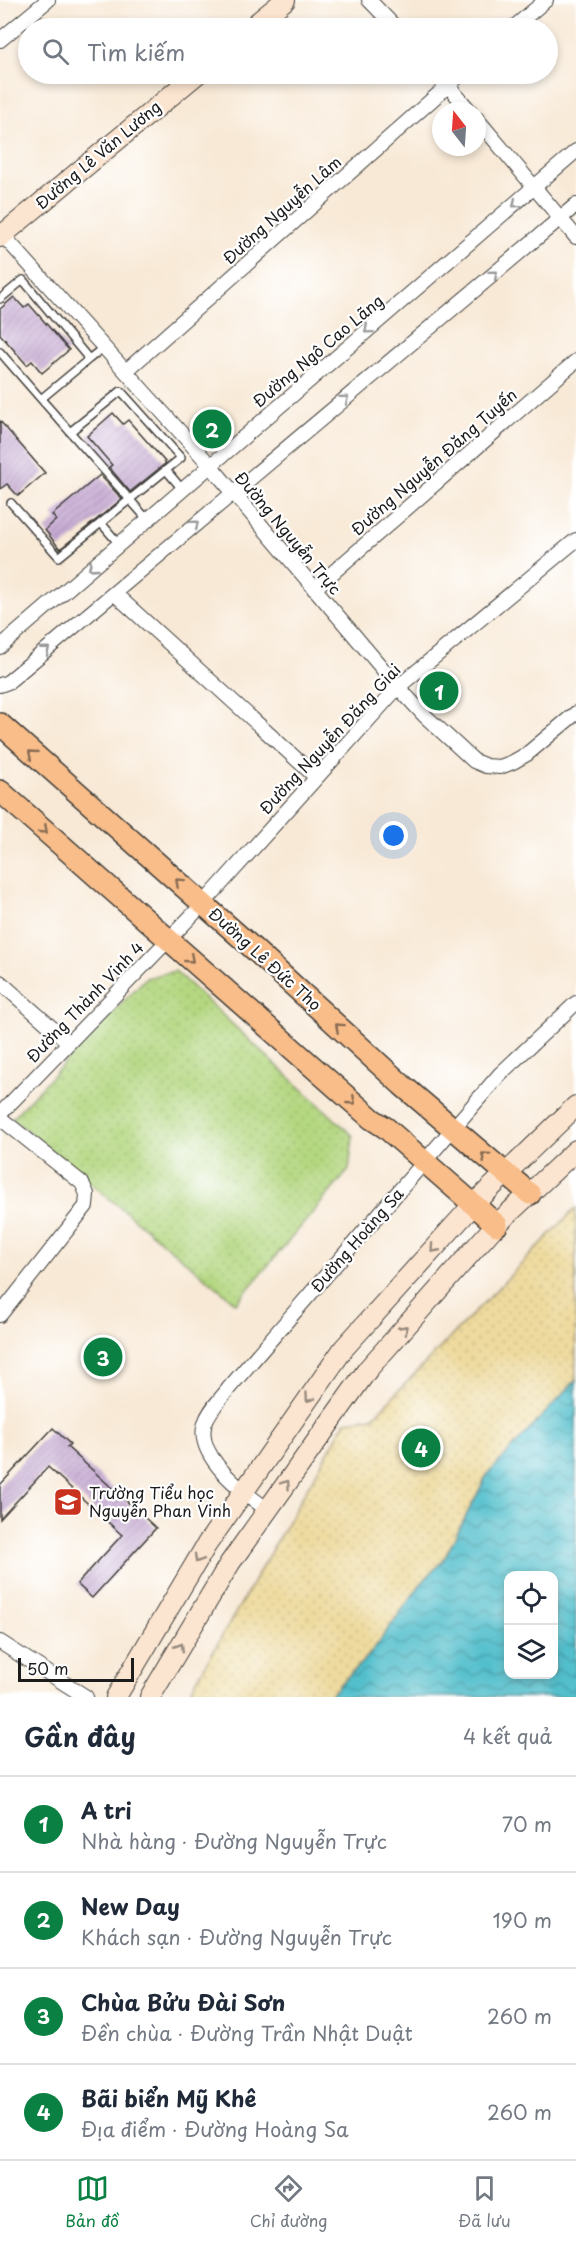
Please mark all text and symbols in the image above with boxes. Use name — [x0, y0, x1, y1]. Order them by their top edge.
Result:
search box — [18, 18, 558, 84]
icon: search — [39, 35, 72, 68]
text: Tìm kiếm — [87, 35, 185, 68]
street label: Đường Lê Văn Lương — [29, 94, 165, 214]
north arrow — [432, 102, 486, 156]
street label: Đường Nguyễn Lâm — [217, 149, 346, 269]
one-way arrow — [512, 197, 523, 208]
one-way arrow — [487, 270, 498, 281]
street label: Đường Ngô Cao Lãng — [247, 288, 388, 412]
one-way arrow — [364, 323, 375, 334]
street label: Đường Nguyễn Đăng Tuyến — [345, 382, 522, 540]
one-way arrow — [338, 395, 349, 406]
pin: 2 — [192, 406, 232, 452]
street label: Đường Nguyễn Trực — [230, 465, 348, 599]
one-way arrow — [188, 520, 199, 531]
one-way arrow — [88, 559, 99, 570]
one-way arrow — [39, 646, 50, 657]
street label: Đường Nguyễn Đăng Giai — [253, 658, 406, 819]
pin: 1 — [420, 668, 458, 714]
one-way arrow — [28, 750, 39, 761]
your location — [379, 821, 408, 850]
one-way arrow — [37, 823, 48, 834]
one-way arrow — [175, 878, 186, 889]
street label: Đường Lê Đức Thọ — [204, 901, 327, 1016]
street label: Đường Thành Vinh 4 — [20, 935, 148, 1067]
one-way arrow — [183, 952, 194, 963]
one-way arrow — [335, 1023, 346, 1034]
one-way arrow — [346, 1094, 356, 1105]
one-way arrow — [481, 1152, 492, 1163]
street label: Đường Hoàng Sa — [304, 1182, 408, 1297]
one-way arrow — [430, 1242, 441, 1252]
one-way arrow — [397, 1325, 408, 1335]
pin: 3 — [84, 1334, 122, 1380]
one-way arrow — [305, 1392, 316, 1403]
pin: 4 — [402, 1426, 440, 1470]
one-way arrow — [279, 1479, 290, 1490]
place label: Trường Tiểu học Nguyễn Phan Vinh — [89, 1480, 231, 1522]
school or university icon: Trường Tiểu học Nguyễn Phan Vinh — [52, 1486, 84, 1518]
one-way arrow — [194, 1553, 206, 1563]
map controls — [504, 1571, 558, 1679]
button: locate — [504, 1571, 558, 1625]
button: layers — [504, 1625, 558, 1679]
one-way arrow — [172, 1643, 184, 1653]
scale bar — [18, 1655, 134, 1682]
text: 50 m — [27, 1656, 68, 1680]
text: Gần đây — [24, 1717, 136, 1756]
text: 4 kết quả — [463, 1721, 552, 1751]
text: A tri — [81, 1793, 132, 1826]
text: 1 — [39, 1809, 48, 1839]
text: 70 m — [502, 1809, 552, 1839]
text: Nhà hàng · Đường Nguyễn Trực — [81, 1826, 387, 1856]
text: New Day — [81, 1889, 180, 1922]
text: 2 — [36, 1905, 51, 1935]
text: 190 m — [493, 1905, 552, 1935]
text: Khách sạn · Đường Nguyễn Trực — [81, 1922, 392, 1952]
text: Chùa Bửu Đài Sơn — [81, 1985, 285, 2018]
text: 3 — [37, 2001, 50, 2031]
text: 260 m — [487, 2001, 552, 2031]
text: Đền chùa · Đường Trần Nhật Duật — [81, 2018, 413, 2048]
text: Bãi biển Mỹ Khê — [81, 2081, 257, 2114]
text: 4 — [37, 2097, 50, 2127]
text: 260 m — [487, 2097, 552, 2127]
text: Địa điểm · Đường Hoàng Sa — [81, 2114, 349, 2144]
tab: Bản đồ — [65, 2172, 119, 2232]
tab: Chỉ đường — [250, 2172, 328, 2232]
tab: Đã lưu — [458, 2172, 511, 2232]

